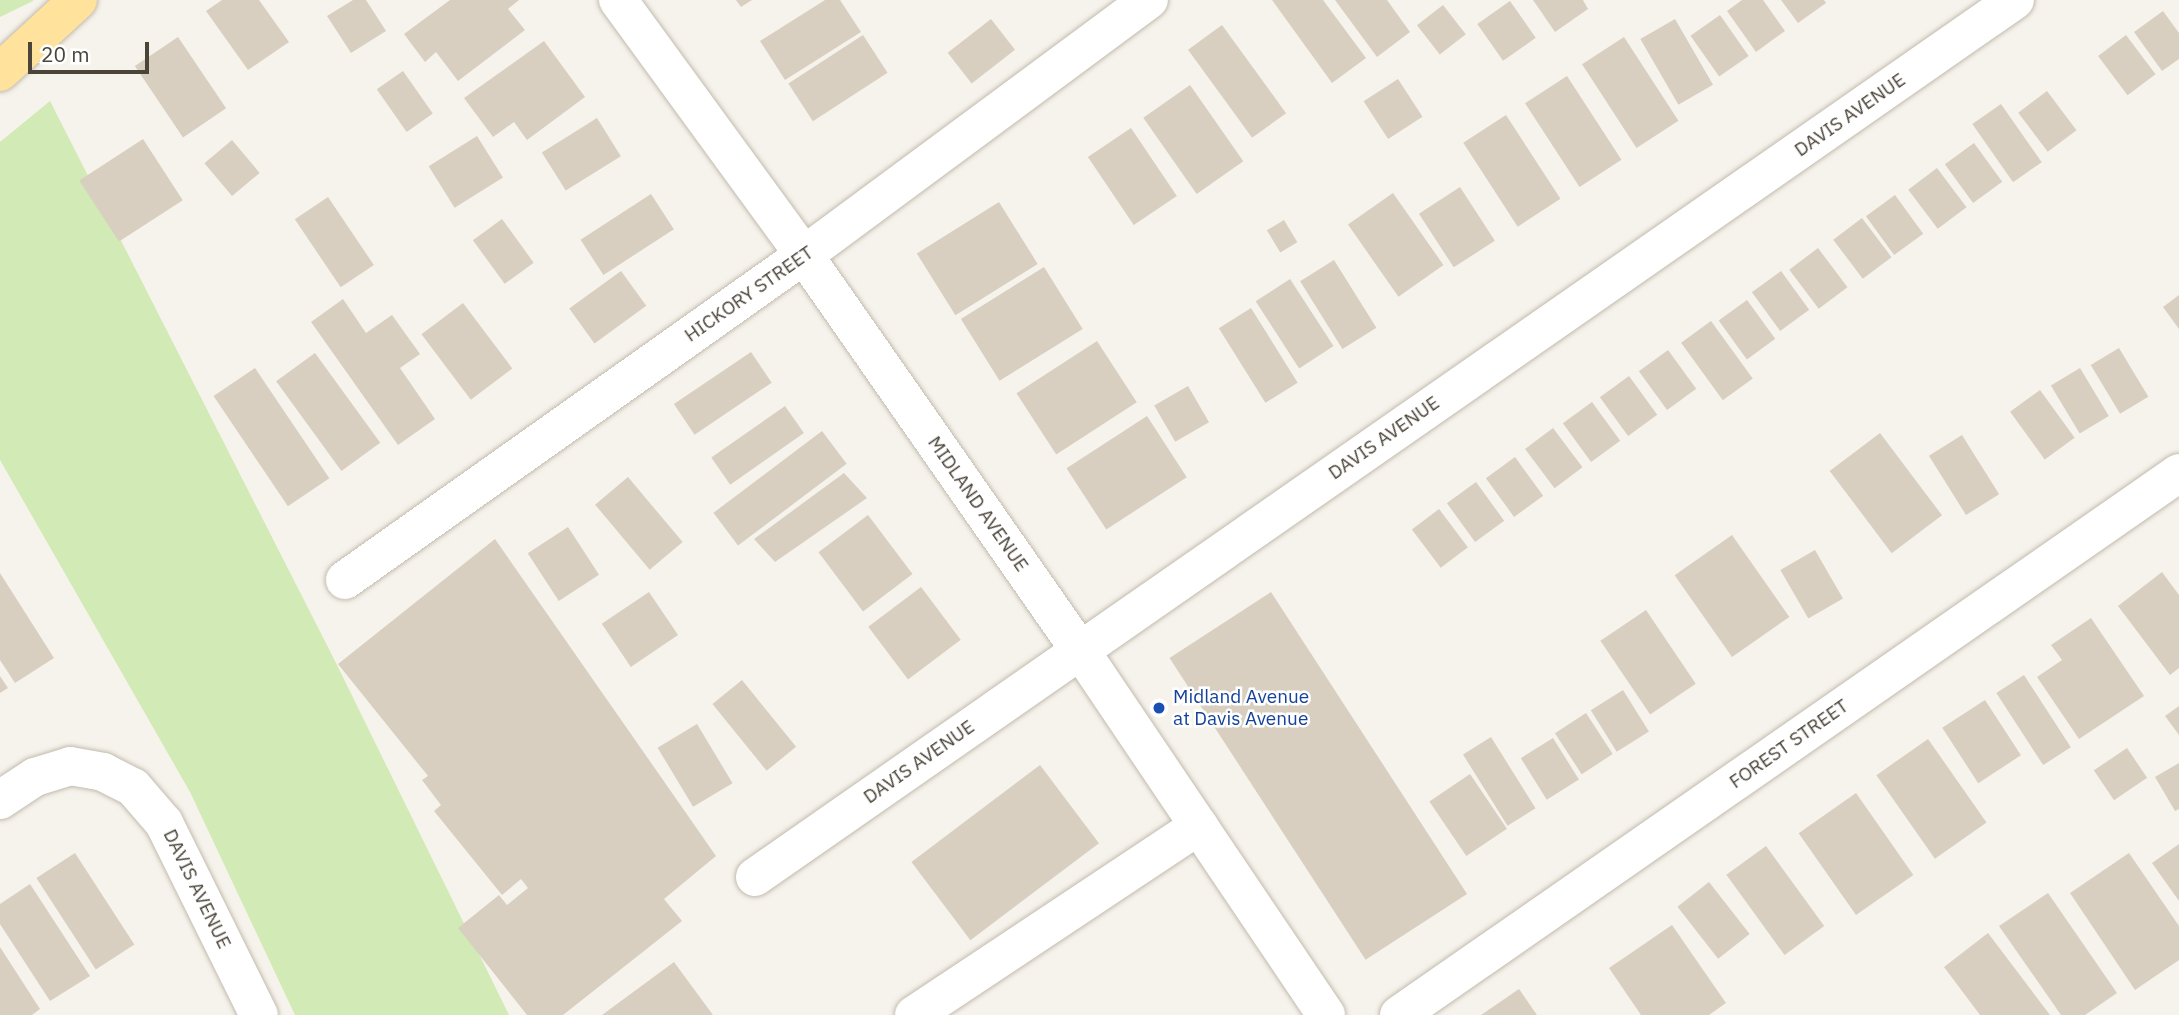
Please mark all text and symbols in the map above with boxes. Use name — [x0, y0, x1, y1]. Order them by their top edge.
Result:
scale bar — [32, 28, 152, 72]
text: 20 m — [41, 40, 90, 68]
street label: DAVIS AVENUE — [1790, 68, 1910, 162]
street label: HICKORY STREET — [680, 241, 818, 347]
street label: DAVIS AVENUE — [1324, 391, 1444, 485]
street label: MIDLAND AVENUE — [923, 432, 1033, 576]
place label: Midland Avenue at Davis Avenue — [1173, 686, 1309, 730]
street label: FOREST STREET — [1725, 695, 1853, 793]
marker: Midland Avenue at Davis Avenue — [1151, 700, 1167, 716]
street label: DAVIS AVENUE — [859, 715, 979, 809]
street label: DAVIS AVENUE — [158, 826, 236, 952]

